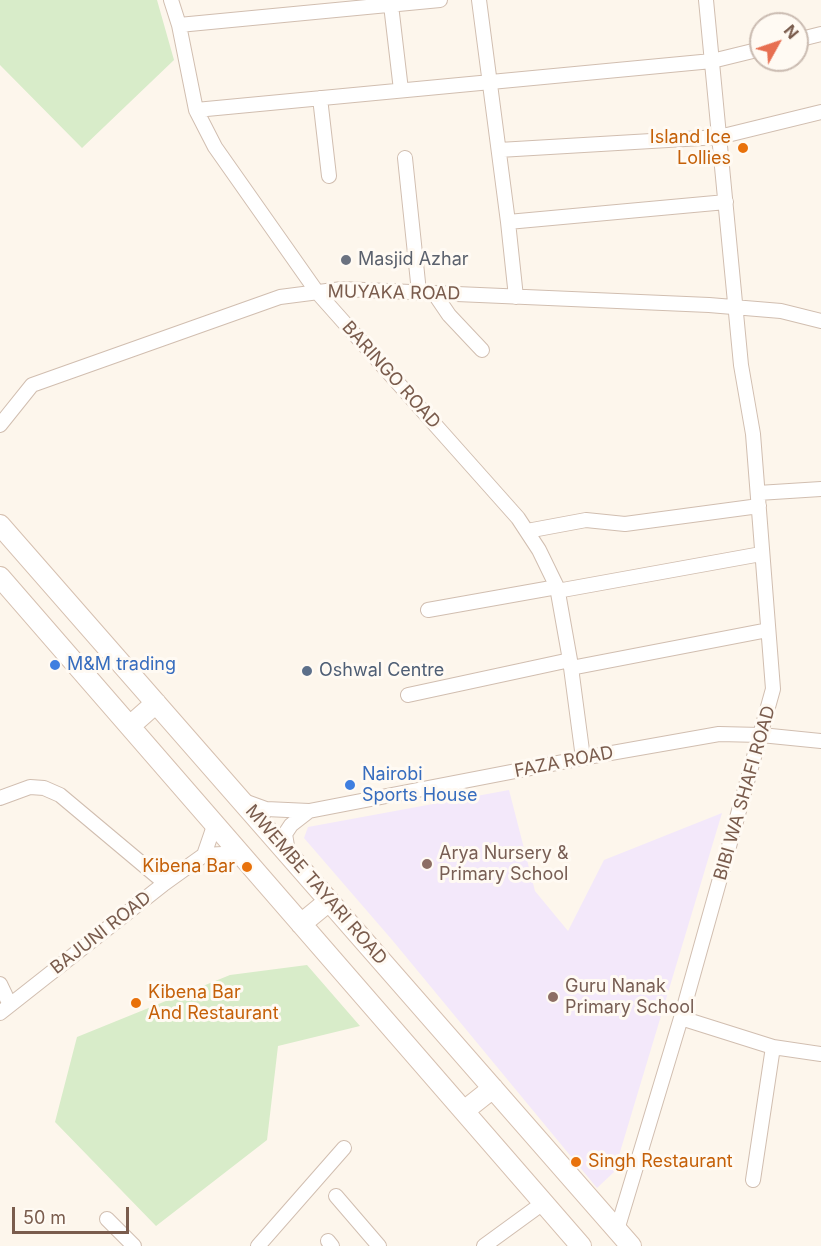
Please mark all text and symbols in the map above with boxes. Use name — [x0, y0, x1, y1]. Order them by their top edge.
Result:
north arrow — [749, 12, 809, 72]
text: N — [780, 21, 803, 43]
place label: Island Ice Lollies — [650, 127, 731, 170]
marker: Island Ice Lollies — [736, 141, 750, 155]
place label: Masjid Azhar — [358, 249, 469, 271]
marker: Masjid Azhar — [339, 253, 353, 267]
street label: MUYAKA ROAD — [327, 281, 461, 305]
street label: BARINGO ROAD — [337, 317, 445, 433]
place label: M&M trading — [67, 654, 176, 676]
marker: M&M trading — [48, 658, 62, 672]
place label: Oshwal Centre — [319, 660, 444, 682]
marker: Oshwal Centre — [300, 664, 314, 678]
street label: BIBI WA SHAFI ROAD — [710, 703, 780, 883]
street label: FAZA ROAD — [513, 742, 615, 782]
place label: Nairobi Sports House — [362, 764, 478, 806]
marker: Nairobi Sports House — [343, 778, 357, 792]
street label: MWEMBE TAYARI ROAD — [241, 801, 391, 969]
place label: Arya Nursery & Primary School — [439, 843, 568, 886]
place label: Kibena Bar — [142, 856, 235, 878]
marker: Arya Nursery & Primary School — [420, 857, 434, 871]
marker: Kibena Bar — [240, 860, 254, 874]
street label: BAJUNI ROAD — [46, 887, 156, 979]
place label: Guru Nanak Primary School — [565, 976, 694, 1018]
place label: Kibena Bar And Restaurant — [148, 982, 279, 1024]
marker: Guru Nanak Primary School — [546, 990, 560, 1004]
marker: Kibena Bar And Restaurant — [129, 996, 143, 1010]
place label: Singh Restaurant — [588, 1151, 733, 1173]
marker: Singh Restaurant — [569, 1155, 583, 1169]
scale bar — [15, 1195, 132, 1233]
text: 50 m — [23, 1207, 66, 1228]

